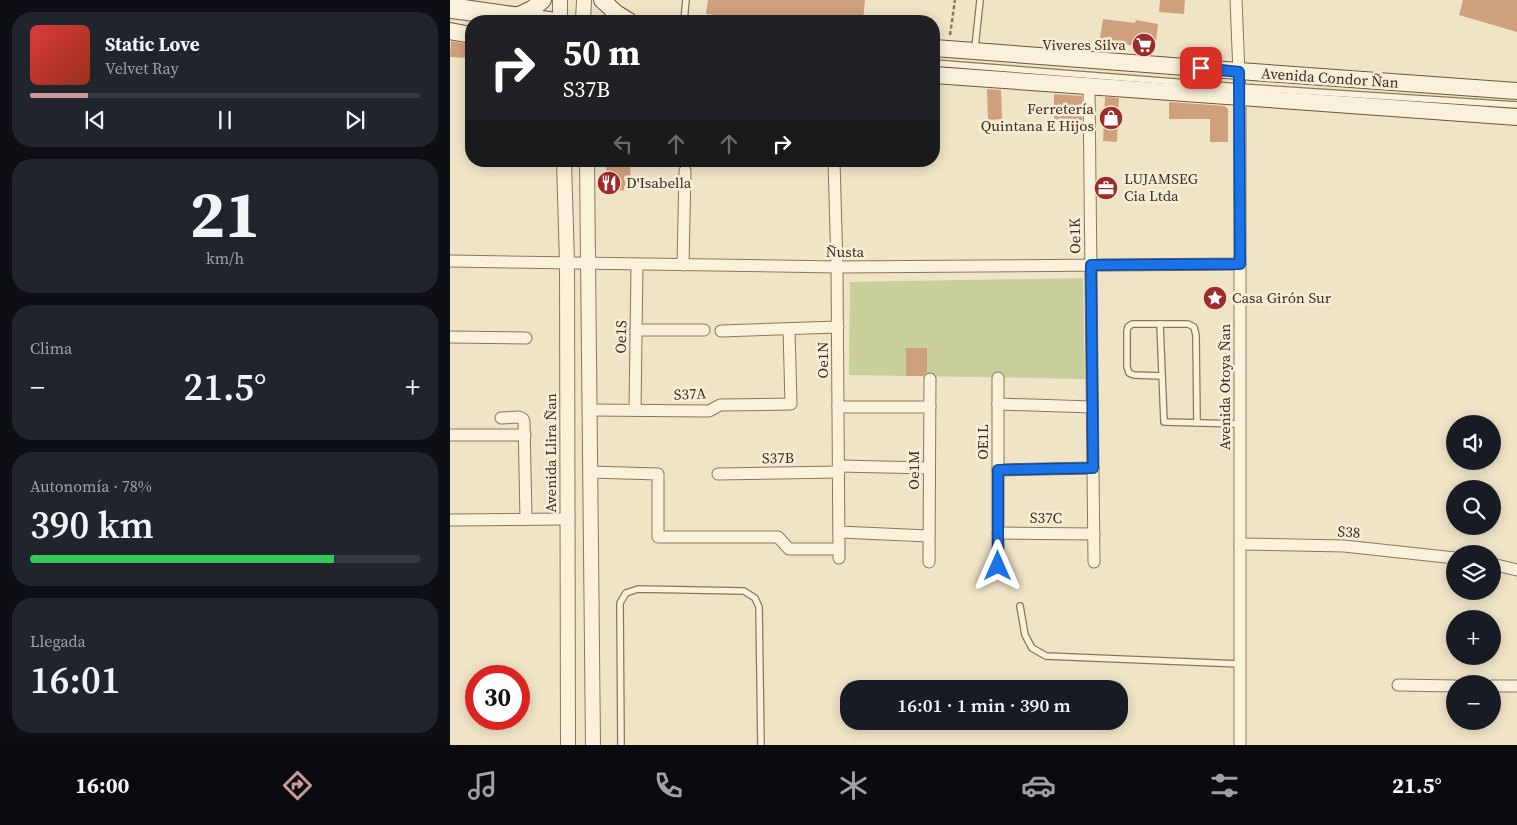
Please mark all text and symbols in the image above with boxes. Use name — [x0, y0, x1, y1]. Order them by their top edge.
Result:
text: 50 m — [563, 29, 640, 77]
text: Static Love — [105, 31, 200, 57]
supermarket icon: Viveres Silva — [1131, 32, 1157, 58]
place label: Viveres Silva — [1042, 34, 1126, 55]
icon: right — [480, 35, 545, 100]
pin — [1180, 47, 1222, 89]
icon: arrive — [1187, 54, 1215, 82]
text: Velvet Ray — [105, 57, 179, 79]
street label: Avenida Condor Ñan — [1261, 62, 1400, 93]
text: S37B — [563, 74, 610, 104]
place label: Ferretería Quintana E Hijos — [981, 98, 1094, 136]
shop icon: Ferretería Quintana E Hijos — [1098, 105, 1124, 131]
icon: previous — [81, 106, 109, 134]
icon: pause — [211, 106, 239, 134]
icon: next — [341, 106, 369, 134]
icon: left — [609, 130, 637, 158]
icon: ahead — [662, 130, 690, 158]
icon: ahead — [715, 130, 743, 158]
icon: right — [768, 130, 796, 158]
place label: LUJAMSEG Cia Ltda — [1124, 168, 1198, 206]
text: 21 — [190, 170, 260, 259]
restaurant icon: D'Isabella — [596, 170, 622, 196]
place label: D'Isabella — [626, 172, 692, 193]
office icon: LUJAMSEG Cia Ltda — [1093, 175, 1119, 201]
street label: Oe1K — [1064, 218, 1085, 254]
street label: Ñusta — [826, 241, 865, 262]
text: km/h — [206, 247, 244, 269]
place icon: Casa Girón Sur — [1202, 285, 1228, 311]
place label: Casa Girón Sur — [1232, 287, 1332, 308]
street label: Oe1S — [610, 320, 631, 354]
street label: Avenida Otoya Ñan — [1214, 324, 1235, 450]
text: Clima — [30, 337, 72, 359]
street label: Oe1N — [812, 342, 833, 378]
text: 21.5° — [183, 361, 267, 413]
text: − — [30, 368, 45, 406]
text: + — [405, 368, 420, 406]
street label: S37A — [673, 382, 707, 405]
street label: Avenida Llira Ñan — [540, 393, 561, 513]
map controls — [1446, 415, 1501, 730]
button: sound — [1446, 415, 1501, 470]
street label: OE1L — [972, 424, 993, 460]
street label: S37B — [762, 447, 794, 468]
street label: Oe1M — [903, 450, 924, 490]
text: Autonomía · 78% — [30, 475, 152, 497]
button: search — [1446, 480, 1501, 535]
text: 390 km — [30, 499, 154, 551]
street label: S37C — [1030, 507, 1062, 528]
street label: S38 — [1337, 520, 1361, 543]
position arrow — [971, 539, 1023, 591]
button: layers — [1446, 545, 1501, 600]
button: + — [1446, 610, 1501, 665]
text: Llegada — [30, 630, 86, 652]
text: 16:01 — [30, 654, 120, 706]
speed limit sign: 30 — [465, 665, 530, 730]
button: − — [1446, 675, 1501, 730]
text: 16:01 · 1 min · 390 m — [897, 692, 1071, 718]
icon: directions — [280, 768, 315, 803]
icon: music — [465, 768, 500, 803]
icon: phone — [651, 768, 686, 803]
icon: climate — [836, 768, 871, 803]
icon: car — [1021, 768, 1056, 803]
icon: filters — [1207, 768, 1242, 803]
text: 16:00 — [75, 770, 129, 800]
text: 21.5° — [1392, 770, 1442, 800]

